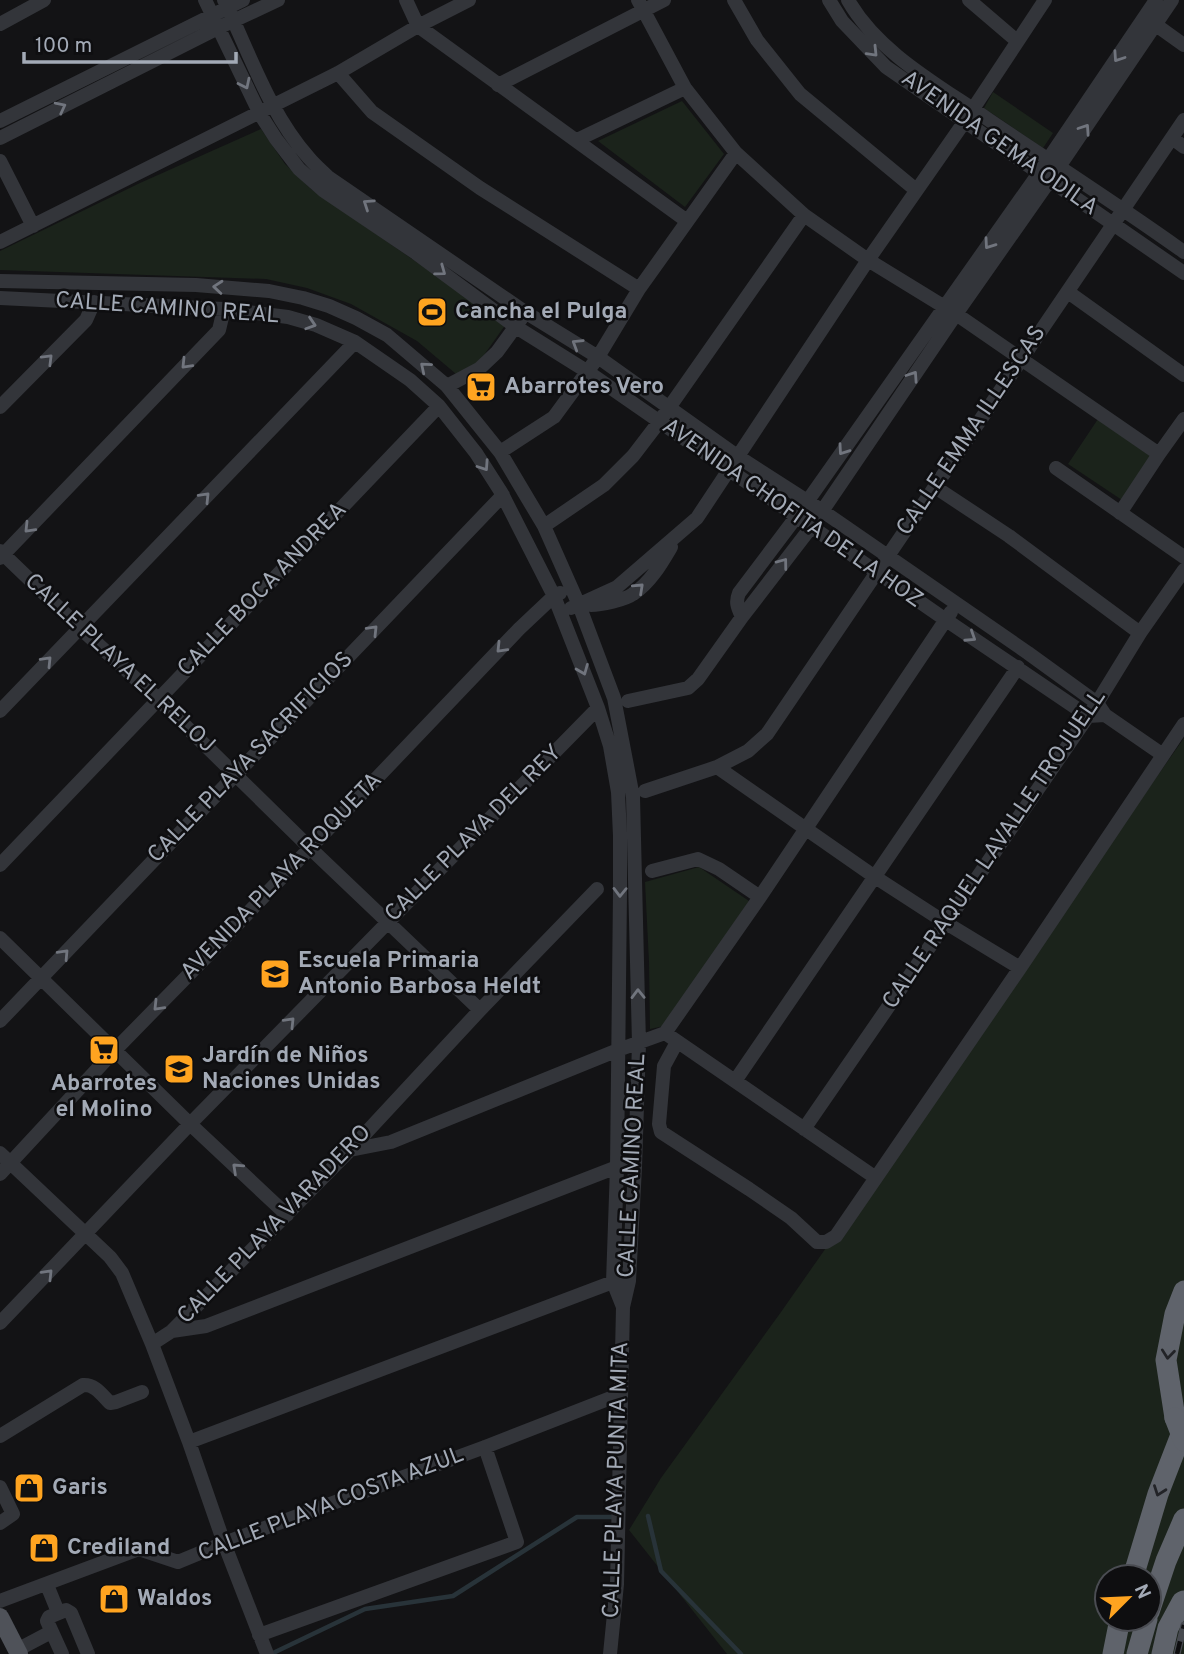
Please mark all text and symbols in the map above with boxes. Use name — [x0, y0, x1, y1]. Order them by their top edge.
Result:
scale bar — [24, 21, 236, 65]
text: 100 m — [35, 33, 92, 60]
one-way arrow — [864, 44, 877, 57]
one-way arrow — [1114, 49, 1126, 62]
street label: AVENIDA GEMA ODILA — [895, 65, 1103, 223]
one-way arrow — [237, 77, 251, 89]
one-way arrow — [54, 102, 66, 116]
one-way arrow — [1077, 124, 1089, 137]
one-way arrow — [363, 200, 376, 212]
one-way arrow — [985, 236, 997, 249]
one-way arrow — [433, 263, 446, 276]
one-way arrow — [212, 280, 223, 295]
street label: CALLE CAMINO REAL — [54, 287, 280, 331]
sports icon: Cancha el Pulga — [415, 295, 449, 329]
place label: Cancha el Pulga — [455, 298, 627, 327]
one-way arrow — [305, 316, 317, 330]
street label: CALLE EMMA ILLESCAS — [891, 320, 1053, 542]
one-way arrow — [572, 340, 585, 353]
one-way arrow — [40, 354, 53, 367]
one-way arrow — [182, 356, 195, 369]
one-way arrow — [420, 363, 433, 375]
supermarket icon: Abarrotes Vero — [464, 370, 498, 404]
one-way arrow — [905, 371, 917, 384]
place label: Abarrotes Vero — [504, 373, 664, 402]
street label: AVENIDA CHOFITA DE LA HOZ — [656, 413, 928, 615]
one-way arrow — [839, 442, 851, 455]
one-way arrow — [475, 458, 488, 471]
one-way arrow — [196, 492, 209, 505]
street label: CALLE BOCA ANDREA — [172, 497, 354, 683]
one-way arrow — [24, 520, 37, 533]
one-way arrow — [775, 558, 788, 570]
street label: CALLE PLAYA EL RELOJ — [18, 568, 220, 760]
one-way arrow — [631, 583, 644, 596]
one-way arrow — [365, 625, 378, 638]
one-way arrow — [963, 628, 976, 641]
one-way arrow — [497, 639, 510, 652]
street label: CALLE PLAYA SACRIFICIOS — [142, 646, 360, 870]
one-way arrow — [39, 656, 52, 669]
one-way arrow — [574, 663, 588, 675]
street label: CALLE RAQUEL LAVALLE TROJUELL — [877, 685, 1113, 1015]
street label: CALLE PLAYA DEL REY — [379, 739, 569, 929]
street label: AVENIDA PLAYA ROQUETA — [175, 767, 389, 987]
one-way arrow — [612, 887, 628, 897]
place label: Escuela Primaria Antonio Barbosa Heldt — [298, 947, 541, 1002]
one-way arrow — [56, 949, 68, 962]
school or university icon: Escuela Primaria Antonio Barbosa Heldt — [258, 957, 292, 991]
one-way arrow — [630, 989, 646, 999]
one-way arrow — [153, 998, 166, 1011]
one-way arrow — [282, 1017, 295, 1030]
supermarket icon: Abarrotes el Molino — [87, 1033, 121, 1067]
place label: Jardín de Niños Naciones Unidas — [202, 1042, 381, 1097]
school or university icon: Jardín de Niños Naciones Unidas — [162, 1052, 196, 1086]
street label: CALLE CAMINO REAL — [613, 1053, 653, 1279]
place label: Abarrotes el Molino — [51, 1070, 157, 1125]
street label: CALLE PLAYA VARADERO — [172, 1119, 378, 1331]
one-way arrow — [232, 1164, 245, 1176]
one-way arrow — [39, 1269, 52, 1282]
street label: CALLE PLAYA PUNTA MITA — [598, 1341, 636, 1619]
one-way arrow — [1161, 1349, 1176, 1360]
street label: CALLE PLAYA COSTA AZUL — [194, 1441, 468, 1569]
shop icon: Garis — [12, 1471, 46, 1505]
place label: Garis — [52, 1474, 108, 1503]
one-way arrow — [1153, 1484, 1167, 1496]
shop icon: Crediland — [27, 1531, 61, 1565]
place label: Crediland — [67, 1534, 170, 1563]
north arrow — [1093, 1563, 1163, 1633]
text: N — [1128, 1581, 1155, 1603]
shop icon: Waldos — [97, 1582, 131, 1616]
place label: Waldos — [137, 1585, 212, 1614]

